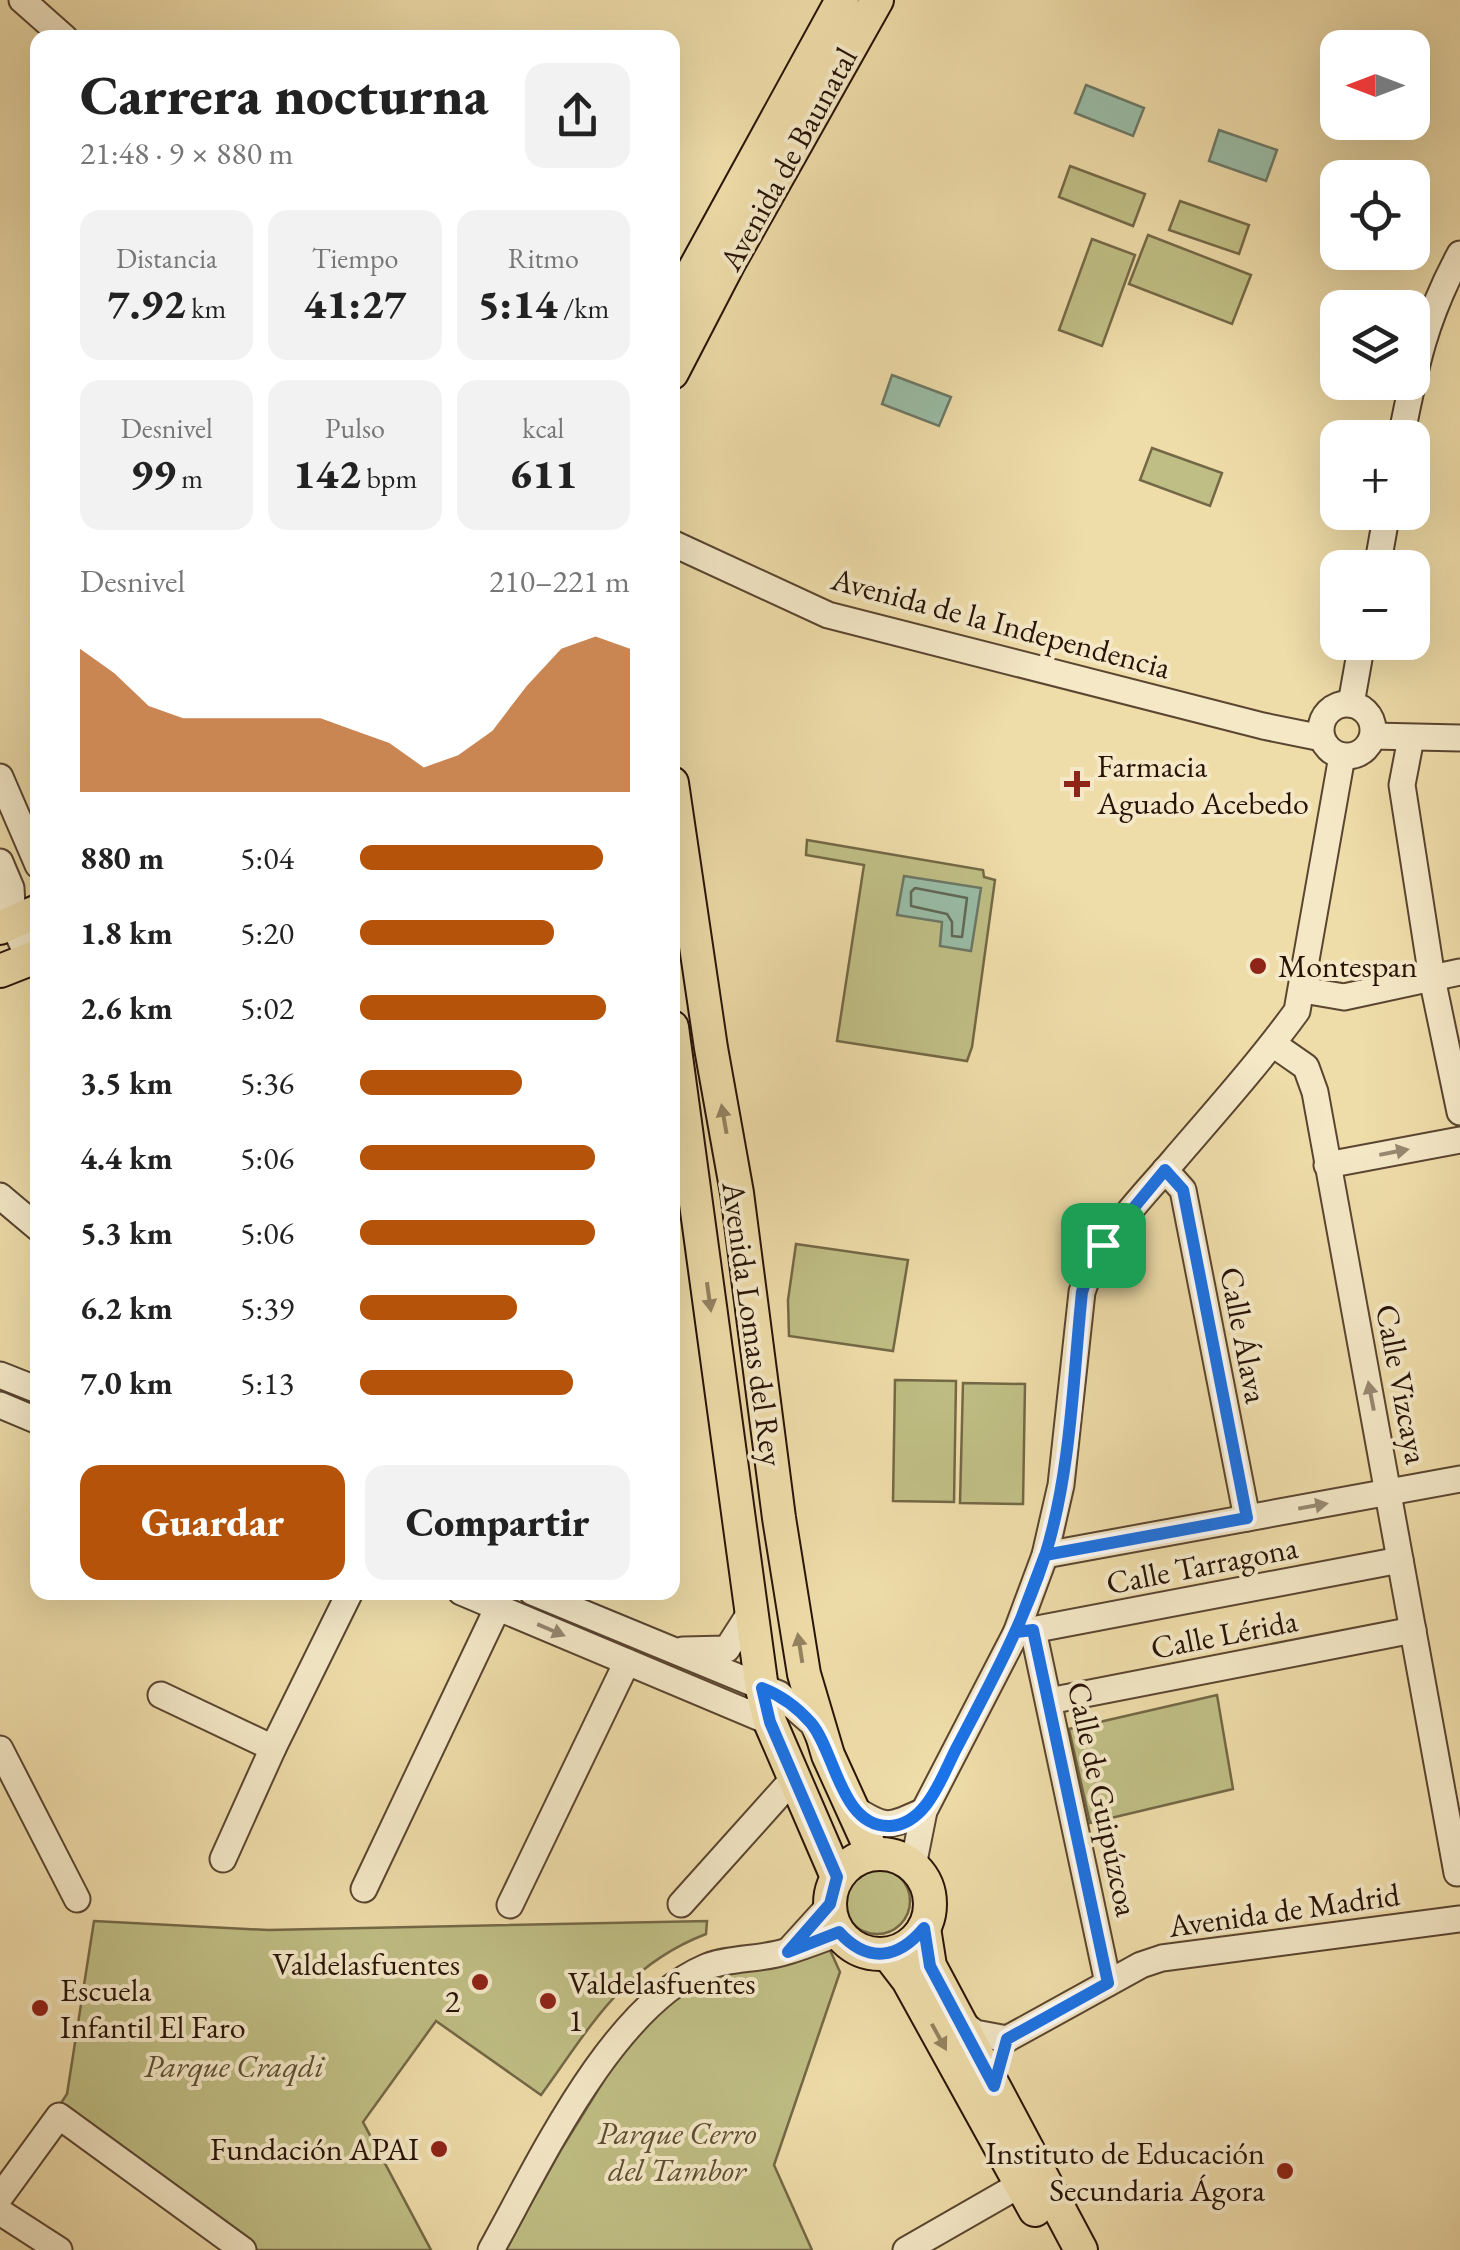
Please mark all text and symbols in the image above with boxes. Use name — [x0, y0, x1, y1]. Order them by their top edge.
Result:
north arrow — [1320, 30, 1430, 140]
map controls — [1320, 30, 1430, 660]
street label: Avenida de Baunatal — [709, 40, 867, 279]
text: Carrera nocturna — [80, 59, 488, 130]
button: share — [525, 63, 630, 168]
text: 21:48 · 9 × 880 m — [80, 132, 293, 174]
button: locate — [1320, 160, 1430, 270]
text: Distancia — [116, 240, 217, 276]
text: Tiempo — [312, 240, 398, 276]
text: Ritmo — [508, 240, 579, 276]
text: 7.92 — [107, 276, 186, 331]
text: 41:27 — [304, 276, 406, 331]
text: 5:14 — [477, 276, 558, 331]
text: km — [186, 290, 226, 326]
text: /km — [558, 290, 609, 326]
button: layers — [1320, 290, 1430, 400]
text: Desnivel — [121, 410, 213, 446]
text: Pulso — [325, 410, 385, 446]
text: kcal — [522, 410, 564, 446]
button: + — [1320, 420, 1430, 530]
text: 99 — [130, 446, 176, 501]
text: 142 — [293, 446, 361, 501]
text: 611 — [509, 446, 577, 501]
text: m — [176, 460, 203, 496]
text: bpm — [361, 460, 417, 496]
button: − — [1320, 550, 1430, 660]
street label: Avenida de la Independencia — [826, 557, 1175, 689]
text: Desnivel — [80, 560, 185, 602]
text: 210–221 m — [489, 560, 630, 602]
place label: Farmacia Aguado Acebedo — [1096, 745, 1309, 824]
marker: Farmacia Aguado Acebedo — [1066, 773, 1088, 795]
text: 880 m — [80, 837, 164, 879]
text: 5:04 — [240, 837, 294, 879]
text: 1.8 km — [80, 912, 173, 954]
text: 5:20 — [240, 912, 294, 954]
place label: Montespan — [1278, 945, 1418, 987]
marker: Montespan — [1247, 955, 1269, 977]
text: 2.6 km — [80, 987, 173, 1029]
text: 5:02 — [240, 987, 294, 1029]
text: 3.5 km — [80, 1062, 173, 1104]
text: 5:36 — [240, 1062, 294, 1104]
one-way arrow — [715, 1103, 731, 1134]
text: 4.4 km — [80, 1137, 173, 1179]
text: 5:06 — [240, 1137, 294, 1179]
one-way arrow — [1379, 1144, 1410, 1159]
street label: Avenida Lomas del Rey — [712, 1178, 794, 1470]
pin — [1061, 1203, 1146, 1288]
text: 5.3 km — [80, 1212, 173, 1254]
text: 5:06 — [240, 1212, 294, 1254]
icon: arrive — [1076, 1218, 1131, 1273]
street label: Calle Álava — [1210, 1263, 1278, 1407]
one-way arrow — [701, 1281, 717, 1313]
text: 6.2 km — [80, 1287, 173, 1329]
text: 5:39 — [240, 1287, 294, 1329]
street label: Calle Vizcaya — [1366, 1301, 1438, 1468]
text: 7.0 km — [80, 1362, 173, 1404]
text: 5:13 — [240, 1362, 294, 1404]
one-way arrow — [1363, 1380, 1378, 1411]
button: Guardar — [80, 1465, 345, 1580]
button: Compartir — [365, 1465, 630, 1580]
one-way arrow — [1298, 1498, 1329, 1513]
street label: Calle Tarragona — [1103, 1526, 1302, 1604]
street label: Calle Lérida — [1147, 1599, 1301, 1669]
one-way arrow — [536, 1622, 566, 1638]
one-way arrow — [792, 1632, 807, 1663]
street label: Calle de Guipúzcoa — [1058, 1678, 1148, 1920]
street label: Avenida de Madrid — [1165, 1873, 1403, 1947]
place label: Valdelasfuentes 2 — [273, 1943, 461, 2022]
place label: Valdelasfuentes 1 — [568, 1962, 756, 2041]
place label: Escuela Infantil El Faro — [60, 1969, 246, 2048]
marker: Valdelasfuentes 2 — [469, 1971, 491, 1993]
marker: Valdelasfuentes 1 — [537, 1990, 559, 2012]
marker: Escuela Infantil El Faro — [29, 1997, 51, 2019]
one-way arrow — [930, 2023, 948, 2051]
park label: Parque Craqdi — [144, 2045, 325, 2087]
park label: Parque Cerro del Tambor — [597, 2112, 757, 2191]
place label: Fundación APAI — [210, 2128, 419, 2170]
place label: Instituto de Educación Secundaria Ágora — [986, 2132, 1265, 2211]
marker: Fundación APAI — [428, 2138, 450, 2160]
marker: Instituto de Educación Secundaria Ágora — [1274, 2160, 1296, 2182]

